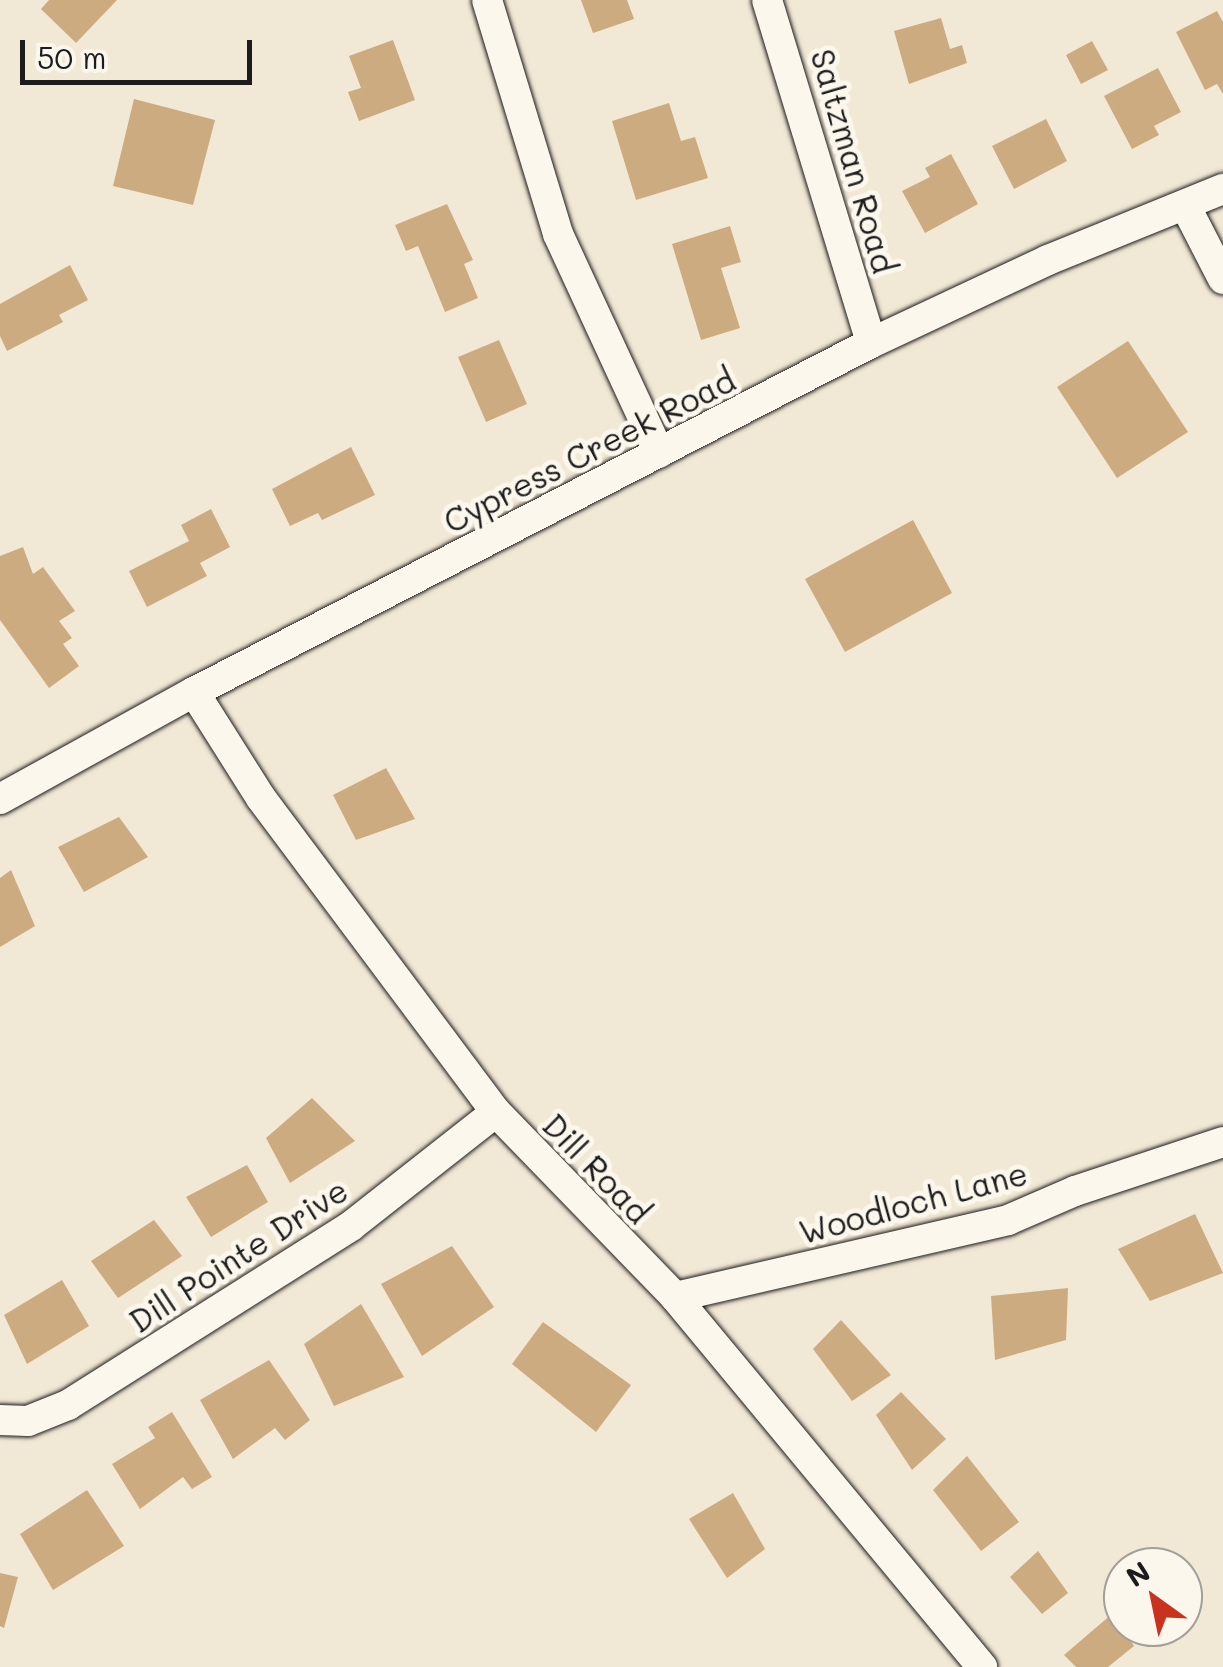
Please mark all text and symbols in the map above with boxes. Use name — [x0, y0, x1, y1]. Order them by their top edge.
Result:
scale bar — [25, 20, 258, 82]
text: 50 m — [37, 37, 107, 77]
street label: Saltzman Road — [804, 45, 904, 277]
street label: Cypress Creek Road — [437, 360, 741, 540]
street label: Dill Road — [535, 1105, 659, 1231]
street label: Woodloch Lane — [795, 1153, 1031, 1251]
street label: Dill Pointe Drive — [122, 1170, 354, 1340]
north arrow — [1103, 1547, 1203, 1647]
text: N — [1119, 1553, 1156, 1594]

